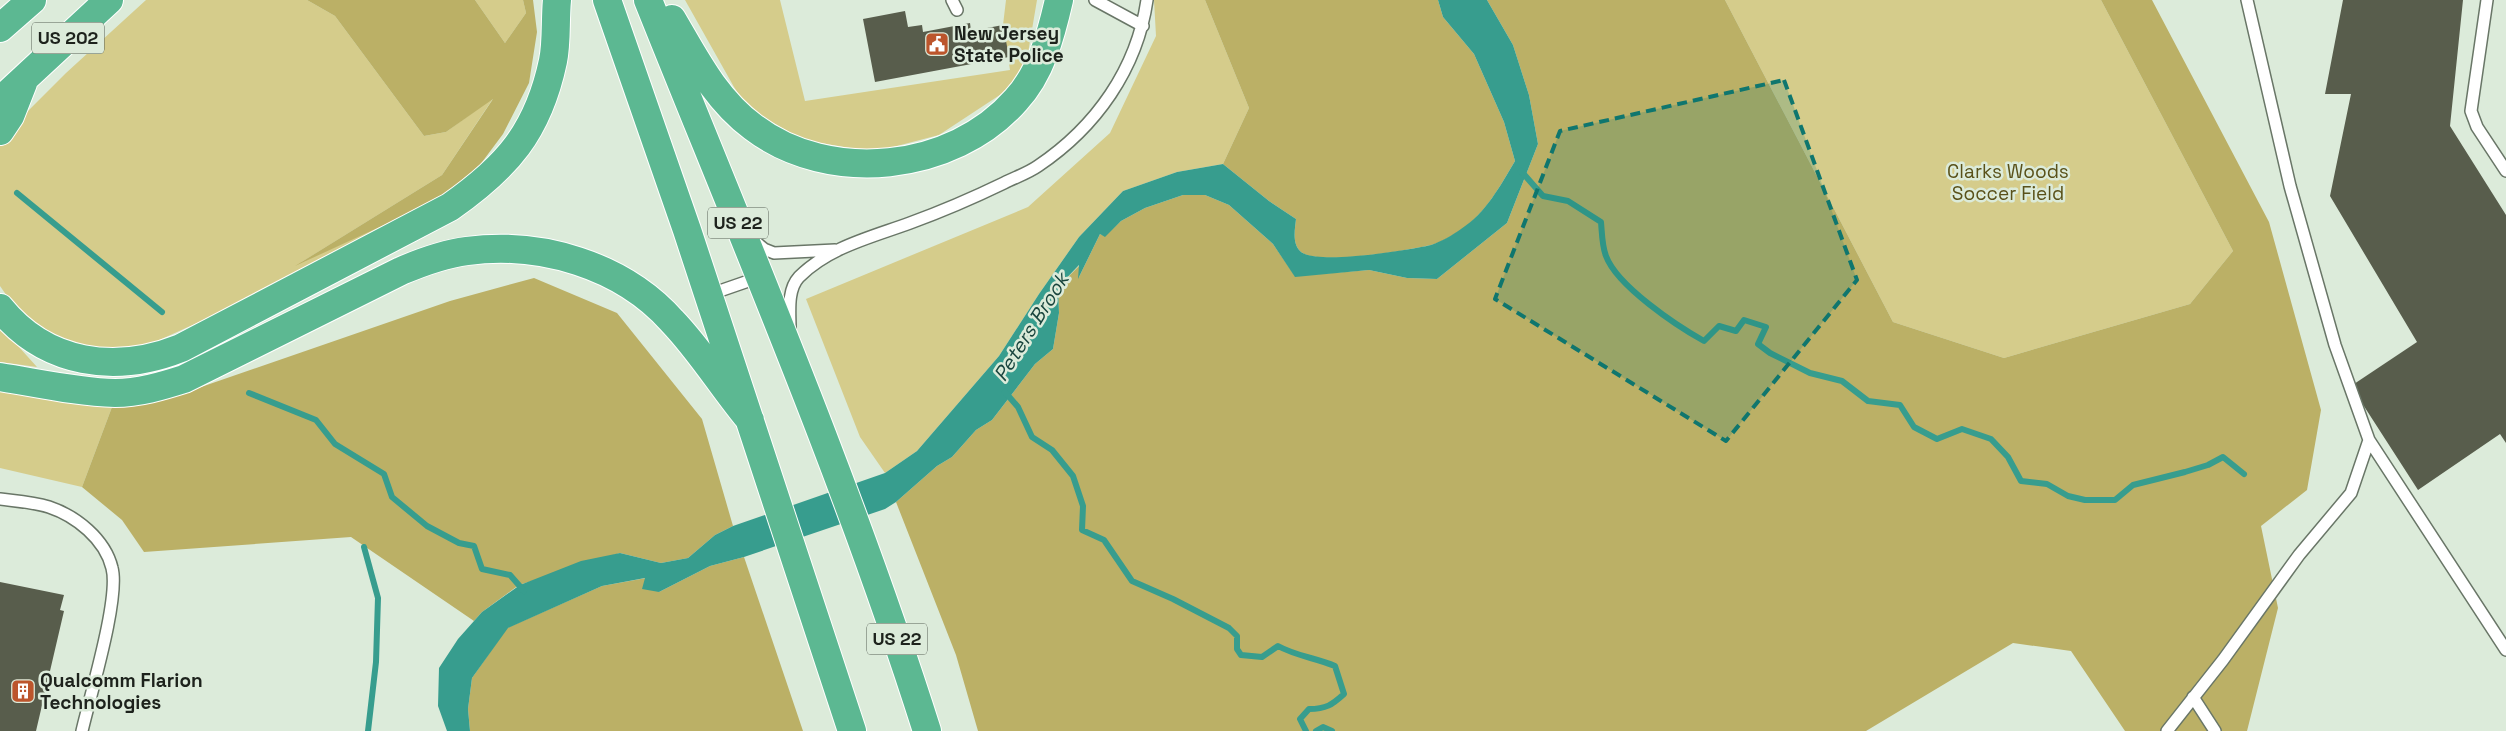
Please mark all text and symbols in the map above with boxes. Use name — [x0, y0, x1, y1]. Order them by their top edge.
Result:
place label: New Jersey State Police — [954, 21, 1064, 68]
road number: US 202 — [32, 22, 104, 54]
public building icon: New Jersey State Police — [924, 31, 950, 57]
park label: Clarks Woods Soccer Field — [1947, 159, 2069, 206]
road number: US 22 — [708, 208, 768, 238]
water label: Peters Brook — [987, 266, 1076, 386]
road number: US 22 — [867, 624, 927, 654]
place label: Qualcomm Flarion Technologies — [40, 668, 203, 715]
building icon: Qualcomm Flarion Technologies — [10, 678, 36, 704]

